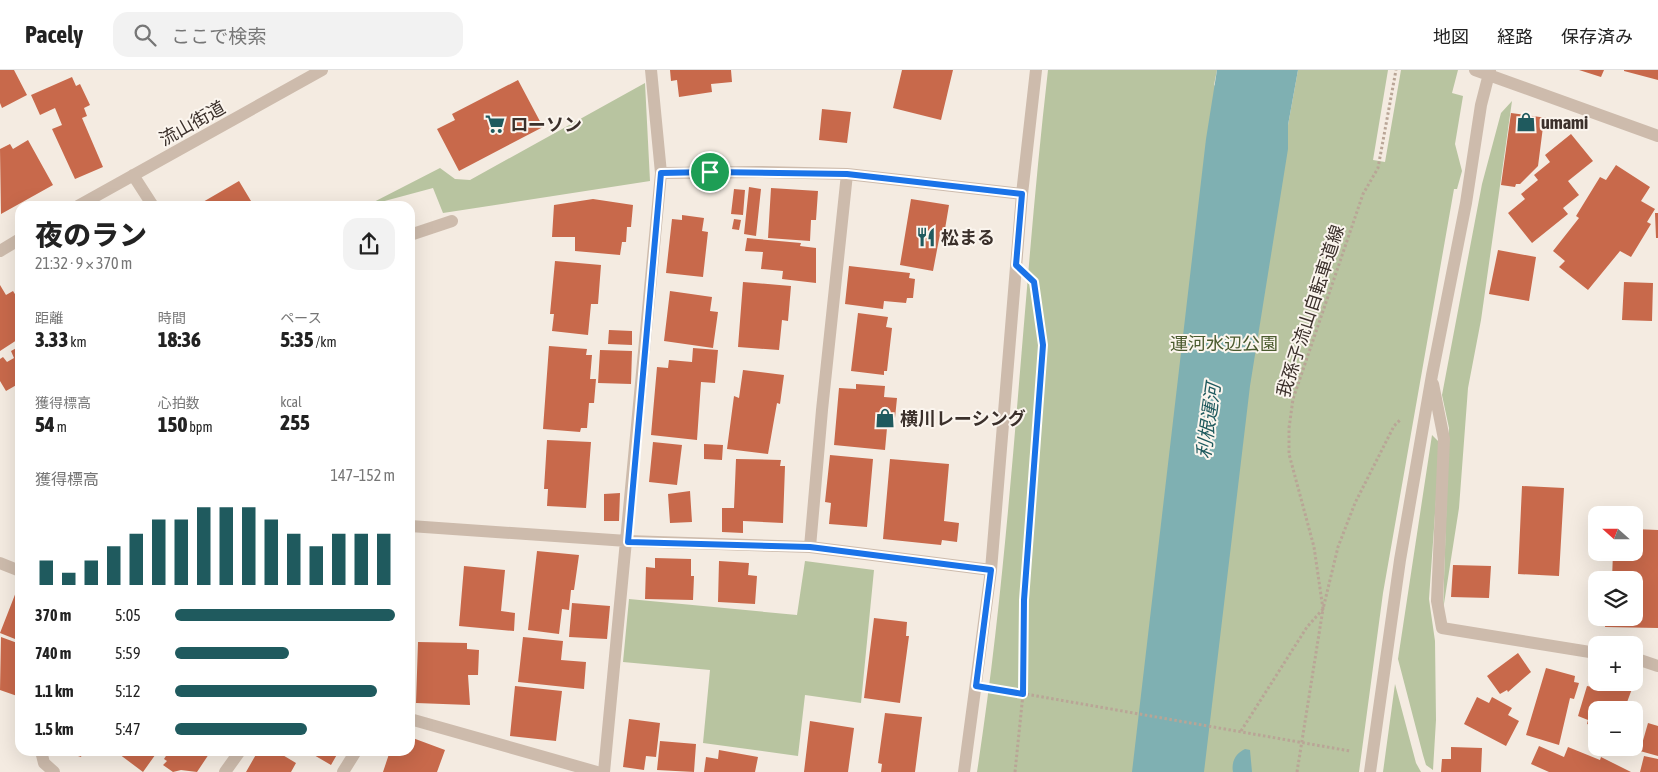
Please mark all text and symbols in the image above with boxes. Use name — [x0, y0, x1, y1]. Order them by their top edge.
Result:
search box — [113, 12, 463, 57]
text: Pacely — [25, 21, 83, 48]
icon: search — [131, 21, 159, 49]
text: ここで検索 — [171, 25, 266, 47]
text: 地図 — [1433, 26, 1469, 47]
text: 経路 — [1497, 26, 1533, 47]
text: 保存済み — [1561, 26, 1633, 47]
street label: 流山街道 — [155, 96, 229, 150]
shop icon: umami — [1515, 111, 1537, 133]
place label: umami — [1541, 112, 1588, 133]
supermarket icon: ローソン — [484, 113, 506, 135]
place label: ローソン — [510, 114, 582, 135]
pin — [689, 151, 731, 193]
icon: arrive — [696, 158, 724, 186]
button: share — [343, 218, 395, 270]
text: 夜のラン — [35, 219, 147, 251]
street label: 我孫子流山自転車道線 — [1272, 222, 1348, 400]
restaurant icon: 松まる — [915, 226, 937, 248]
place label: 松まる — [941, 227, 995, 248]
text: 21:32 · 9 × 370 m — [35, 254, 132, 272]
text: 距離 — [35, 310, 63, 326]
text: 時間 — [158, 310, 186, 326]
text: ペース — [280, 310, 322, 326]
text: 3.33 — [35, 327, 68, 351]
text: 18:36 — [158, 327, 201, 351]
text: 5:35 — [280, 327, 314, 351]
park label: 運河水辺公園 — [1170, 333, 1278, 354]
text: km — [68, 334, 87, 350]
text: /km — [314, 334, 337, 350]
water label: 利根運河 — [1192, 378, 1225, 460]
text: kcal — [280, 394, 302, 410]
text: 獲得標高 — [35, 395, 91, 411]
text: 心拍数 — [158, 395, 200, 411]
shop icon: 横川レーシング — [874, 407, 896, 429]
place label: 横川レーシング — [900, 408, 1026, 429]
text: 255 — [280, 410, 310, 434]
text: 54 — [35, 412, 55, 436]
text: 150 — [158, 412, 187, 436]
text: m — [55, 419, 67, 435]
text: bpm — [187, 419, 213, 435]
text: 147–152 m — [331, 466, 395, 484]
text: 獲得標高 — [35, 470, 99, 488]
north arrow — [1588, 506, 1642, 561]
map controls — [1588, 506, 1643, 756]
button: layers — [1588, 571, 1643, 626]
text: 370 m — [35, 606, 71, 624]
text: 5:05 — [115, 606, 141, 624]
button: + — [1588, 636, 1643, 691]
text: 740 m — [35, 644, 71, 662]
text: 5:59 — [115, 644, 140, 662]
text: 1.1 km — [35, 682, 74, 700]
text: 5:12 — [115, 682, 140, 700]
button: − — [1588, 701, 1643, 756]
text: 1.5 km — [35, 720, 74, 738]
text: 5:47 — [115, 720, 140, 738]

